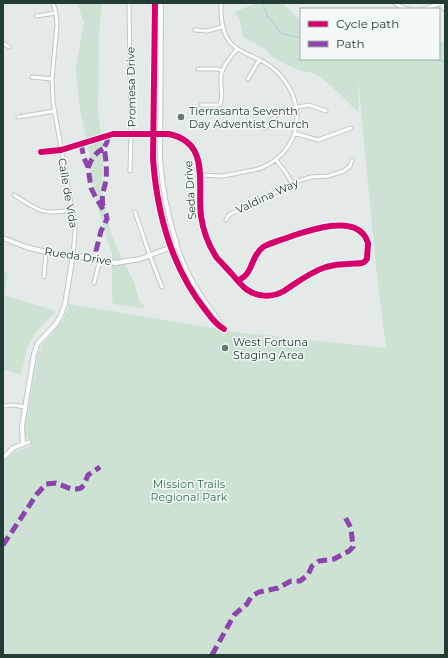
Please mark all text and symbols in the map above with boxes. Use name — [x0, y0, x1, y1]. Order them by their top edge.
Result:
legend — [300, 8, 440, 60]
text: Cycle path — [336, 16, 399, 31]
text: Path — [336, 36, 365, 51]
street label: Promesa Drive — [123, 46, 139, 127]
place label: Tierrasanta Seventh Day Adventist Church — [189, 104, 309, 131]
marker: Tierrasanta Seventh Day Adventist Church — [176, 112, 186, 122]
street label: Calle de Vida — [55, 157, 81, 229]
street label: Seda Drive — [181, 160, 199, 220]
street label: Valdina Way — [233, 175, 301, 217]
street label: Rueda Drive — [44, 244, 113, 268]
place label: West Fortuna Staging Area — [233, 335, 308, 362]
marker: West Fortuna Staging Area — [220, 343, 230, 353]
park label: Mission Trails Regional Park — [151, 477, 228, 504]

